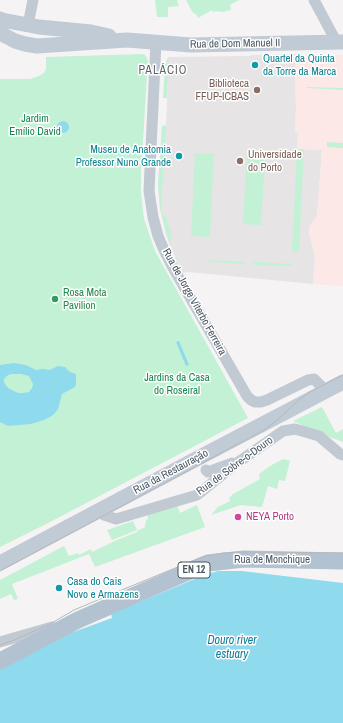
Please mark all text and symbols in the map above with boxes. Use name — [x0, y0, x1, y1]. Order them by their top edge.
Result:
street label: Rua de Dom Manuel II — [190, 37, 280, 51]
place label: Quartel da Quinta da Torre da Marca — [263, 52, 336, 78]
marker: Quartel da Quinta da Torre da Marca — [250, 60, 260, 70]
district label: PALÁCIO — [139, 64, 187, 78]
place label: Biblioteca FFUP-ICBAS — [195, 77, 249, 103]
marker: Biblioteca FFUP-ICBAS — [252, 85, 262, 95]
park label: Jardim Emílio David — [9, 112, 61, 138]
place label: Museu de Anatomia Professor Nuno Grande — [76, 143, 171, 169]
place label: Universidade do Porto — [248, 148, 302, 174]
marker: Museu de Anatomia Professor Nuno Grande — [174, 151, 184, 161]
marker: Universidade do Porto — [235, 156, 245, 166]
street label: Rua de Jorge Viterbo Ferreira — [159, 246, 229, 358]
place label: Rosa Mota Pavilion — [63, 286, 107, 312]
marker: Rosa Mota Pavilion — [50, 294, 60, 304]
park label: Jardins da Casa do Roseiral — [144, 371, 210, 397]
street label: Rua de Sobre-o-Douro — [194, 434, 276, 498]
street label: Rua da Restauração — [131, 447, 211, 497]
place label: NEYA Porto — [246, 510, 294, 524]
marker: NEYA Porto — [233, 512, 243, 522]
street label: Rua de Monchique — [234, 553, 310, 567]
road number: EN 12 — [178, 562, 210, 578]
place label: Casa do Cais Novo e Armazens — [67, 575, 139, 601]
marker: Casa do Cais Novo e Armazens — [54, 583, 64, 593]
water label: Douro river estuary — [207, 634, 257, 662]

